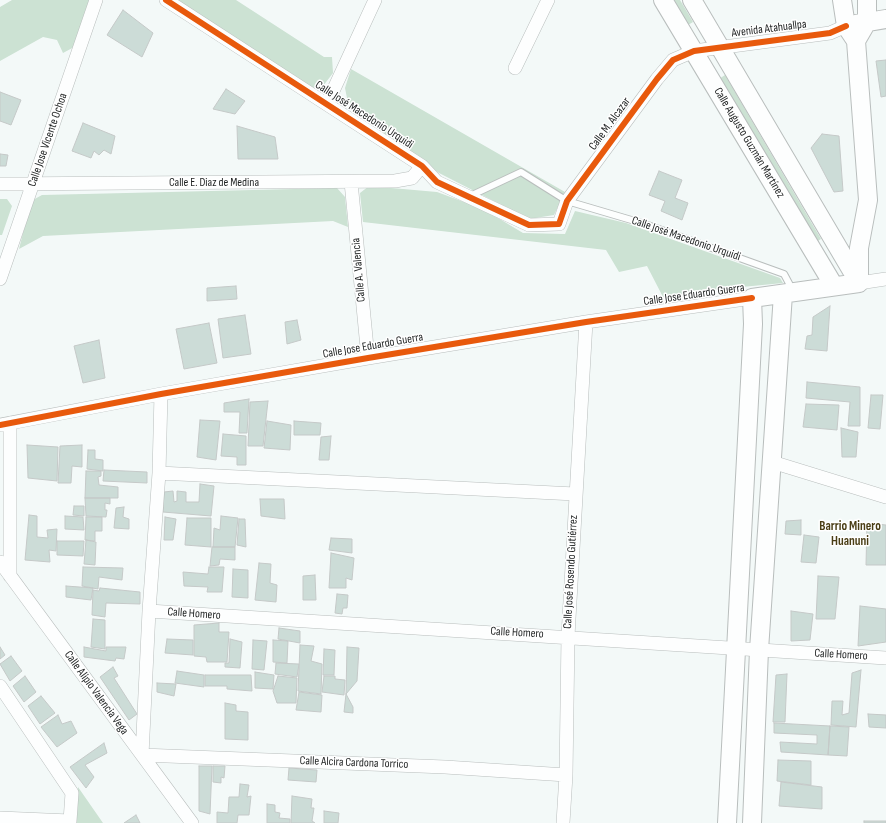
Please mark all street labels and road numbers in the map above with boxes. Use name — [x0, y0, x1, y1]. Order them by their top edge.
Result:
street label: Avenida Atahuallpa — [731, 17, 807, 41]
street label: Calle José Macedonio Urquidi — [312, 78, 416, 152]
street label: Calle Augusto Guzmán Martínez — [710, 85, 788, 201]
street label: Calle Jose Vicente Ochoa — [25, 91, 71, 189]
street label: Calle M. Alcazar — [586, 95, 634, 153]
street label: Calle E. Diaz de Medina — [169, 176, 259, 190]
street label: Calle José Macedonio Urquidi — [630, 214, 742, 264]
street label: Calle A. Valencia — [349, 237, 369, 303]
street label: Calle Jose Eduardo Guerra — [643, 281, 745, 309]
street label: Calle Jose Eduardo Guerra — [322, 330, 424, 362]
street label: Calle José Rosendo Gutiérrez — [561, 515, 581, 629]
street label: Calle Homero — [167, 605, 221, 623]
street label: Calle Homero — [490, 624, 544, 642]
street label: Calle Homero — [814, 646, 868, 664]
street label: Calle Alipio Valencia Vega — [61, 648, 131, 738]
street label: Calle Alcira Cardona Torrico — [299, 754, 409, 772]

